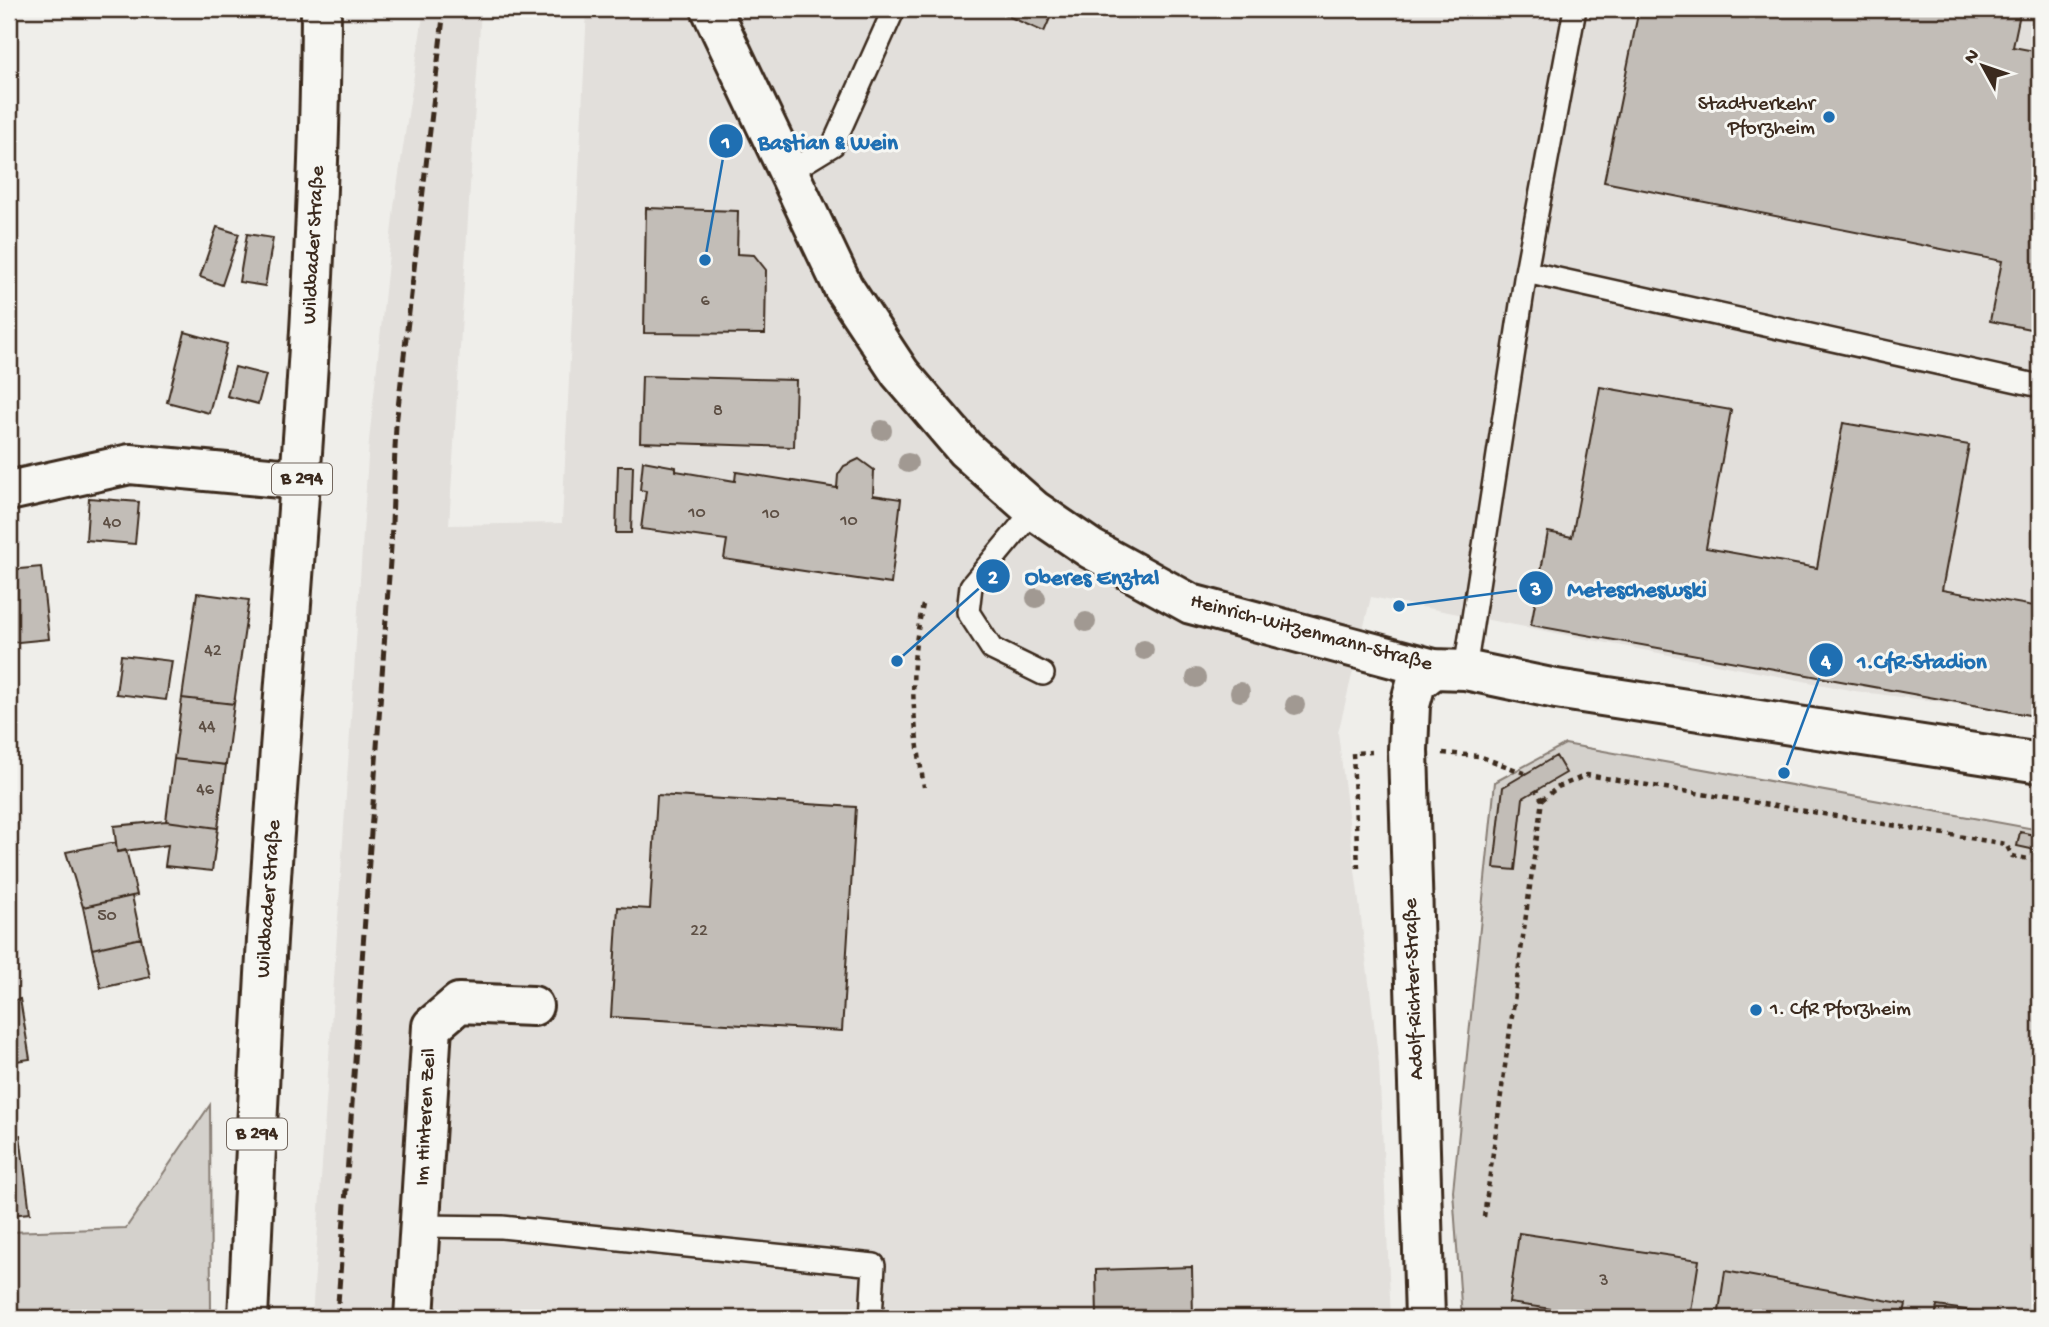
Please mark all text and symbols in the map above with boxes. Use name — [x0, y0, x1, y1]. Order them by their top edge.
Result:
north arrow — [1948, 32, 2018, 102]
text: N — [1960, 45, 1985, 69]
place label: Stadtverkehr Pforzheim — [1698, 93, 1817, 142]
marker: Stadtverkehr Pforzheim — [1821, 109, 1837, 125]
callout: Bastian & Wein — [709, 119, 911, 163]
text: Bastian & Wein — [757, 131, 899, 158]
text: 1 — [721, 132, 730, 157]
street label: Wildbader Straße — [298, 164, 332, 325]
house number: 6 — [700, 291, 710, 312]
house number: 8 — [713, 401, 723, 422]
road number: B 294 — [272, 464, 332, 494]
house number: 10 — [687, 503, 706, 524]
house number: 10 — [761, 504, 780, 525]
house number: 10 — [839, 511, 858, 532]
house number: 40 — [103, 513, 121, 534]
callout: Oberes Enztal — [976, 554, 1173, 598]
text: Oberes Enztal — [1025, 566, 1159, 593]
callout: Metescheswski — [1519, 566, 1721, 610]
text: 2 — [988, 567, 999, 592]
text: Metescheswski — [1567, 578, 1707, 605]
text: 3 — [1530, 579, 1542, 604]
street label: Heinrich-Witzenmann-Straße — [1187, 590, 1436, 679]
callout: 1.CfR-Stadion — [1809, 638, 2001, 682]
house number: 42 — [204, 641, 222, 662]
text: 1.CfR-Stadion — [1856, 650, 1988, 677]
text: 4 — [1820, 651, 1832, 676]
house number: 44 — [198, 717, 216, 738]
house number: 46 — [196, 780, 215, 801]
street label: Wildbader Straße — [252, 818, 288, 979]
street label: Adolf-Richter-Straße — [1399, 897, 1431, 1080]
house number: 50 — [97, 906, 117, 927]
house number: 22 — [690, 921, 708, 942]
place label: 1. CfR Pforzheim — [1769, 998, 1911, 1023]
marker: 1. CfR Pforzheim — [1748, 1002, 1764, 1018]
street label: Im Hinteren Zeil — [411, 1048, 443, 1186]
road number: B 294 — [227, 1118, 287, 1150]
house number: 3 — [1598, 1271, 1609, 1292]

